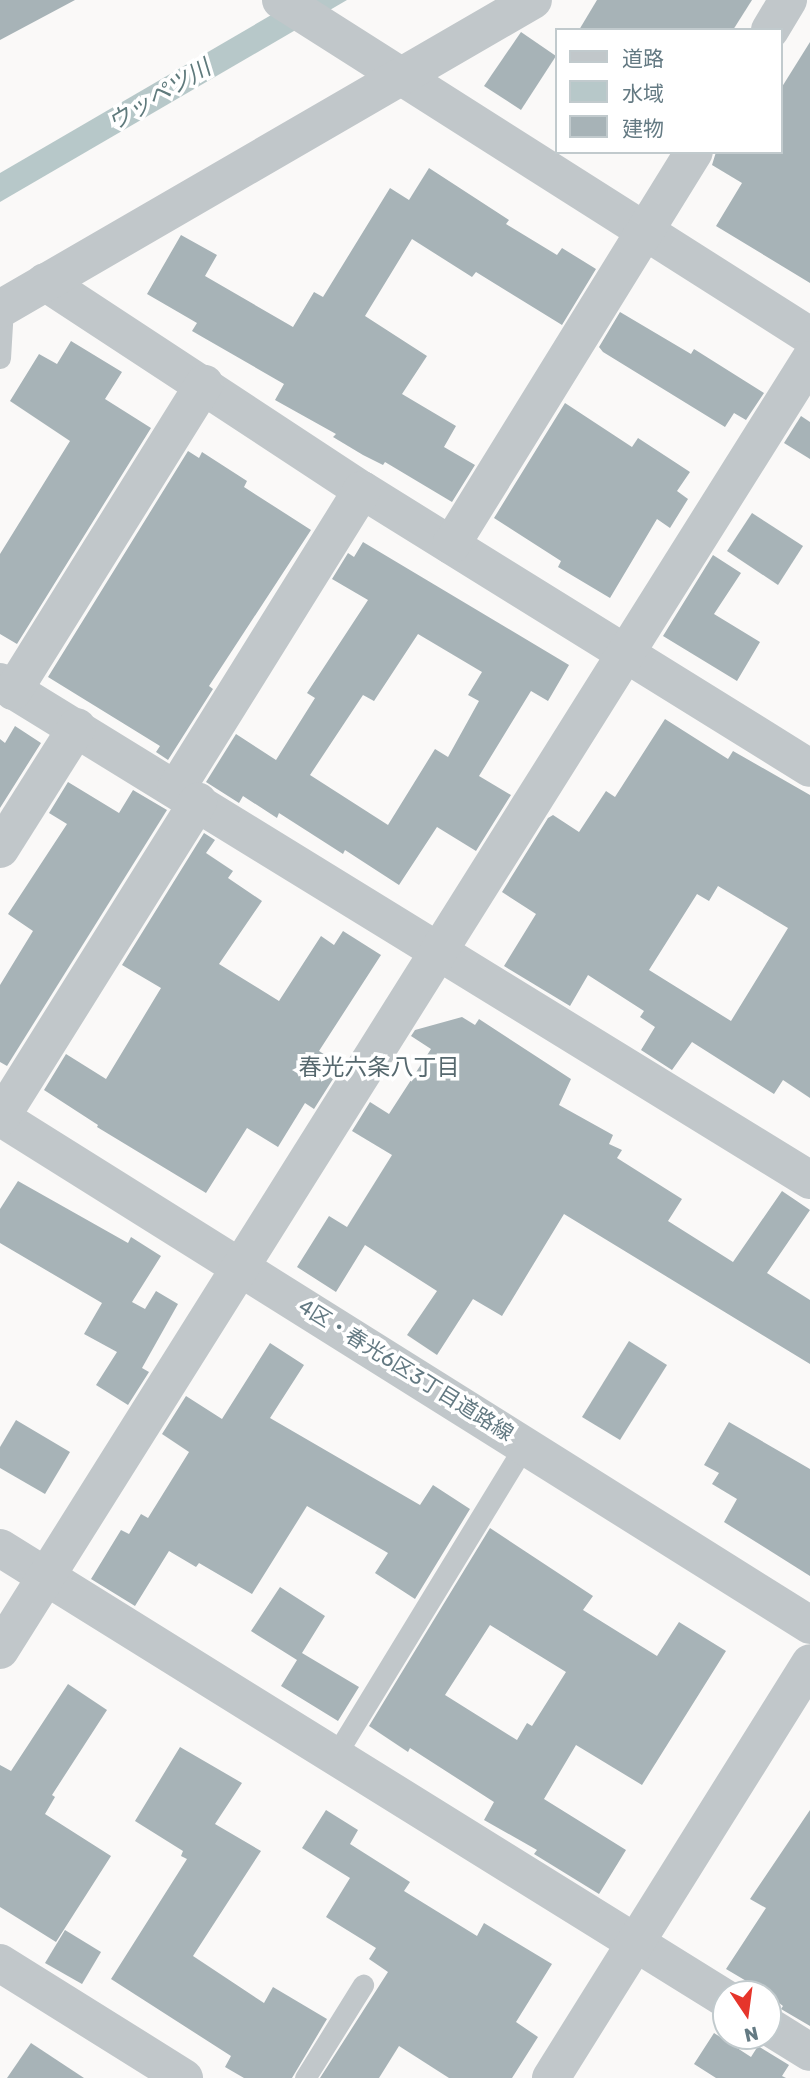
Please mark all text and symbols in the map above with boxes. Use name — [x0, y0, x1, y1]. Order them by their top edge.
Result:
legend — [554, 28, 782, 154]
text: 道路 — [622, 46, 664, 71]
water label: ウッペツ川 — [103, 54, 215, 136]
text: 水域 — [622, 81, 664, 106]
text: 建物 — [622, 116, 664, 141]
district label: 春光六条八丁目 — [299, 1053, 459, 1081]
street label: 4区・春光6区3丁目道路線 — [294, 1294, 518, 1446]
north arrow — [712, 1980, 782, 2050]
text: N — [742, 2021, 761, 2047]

